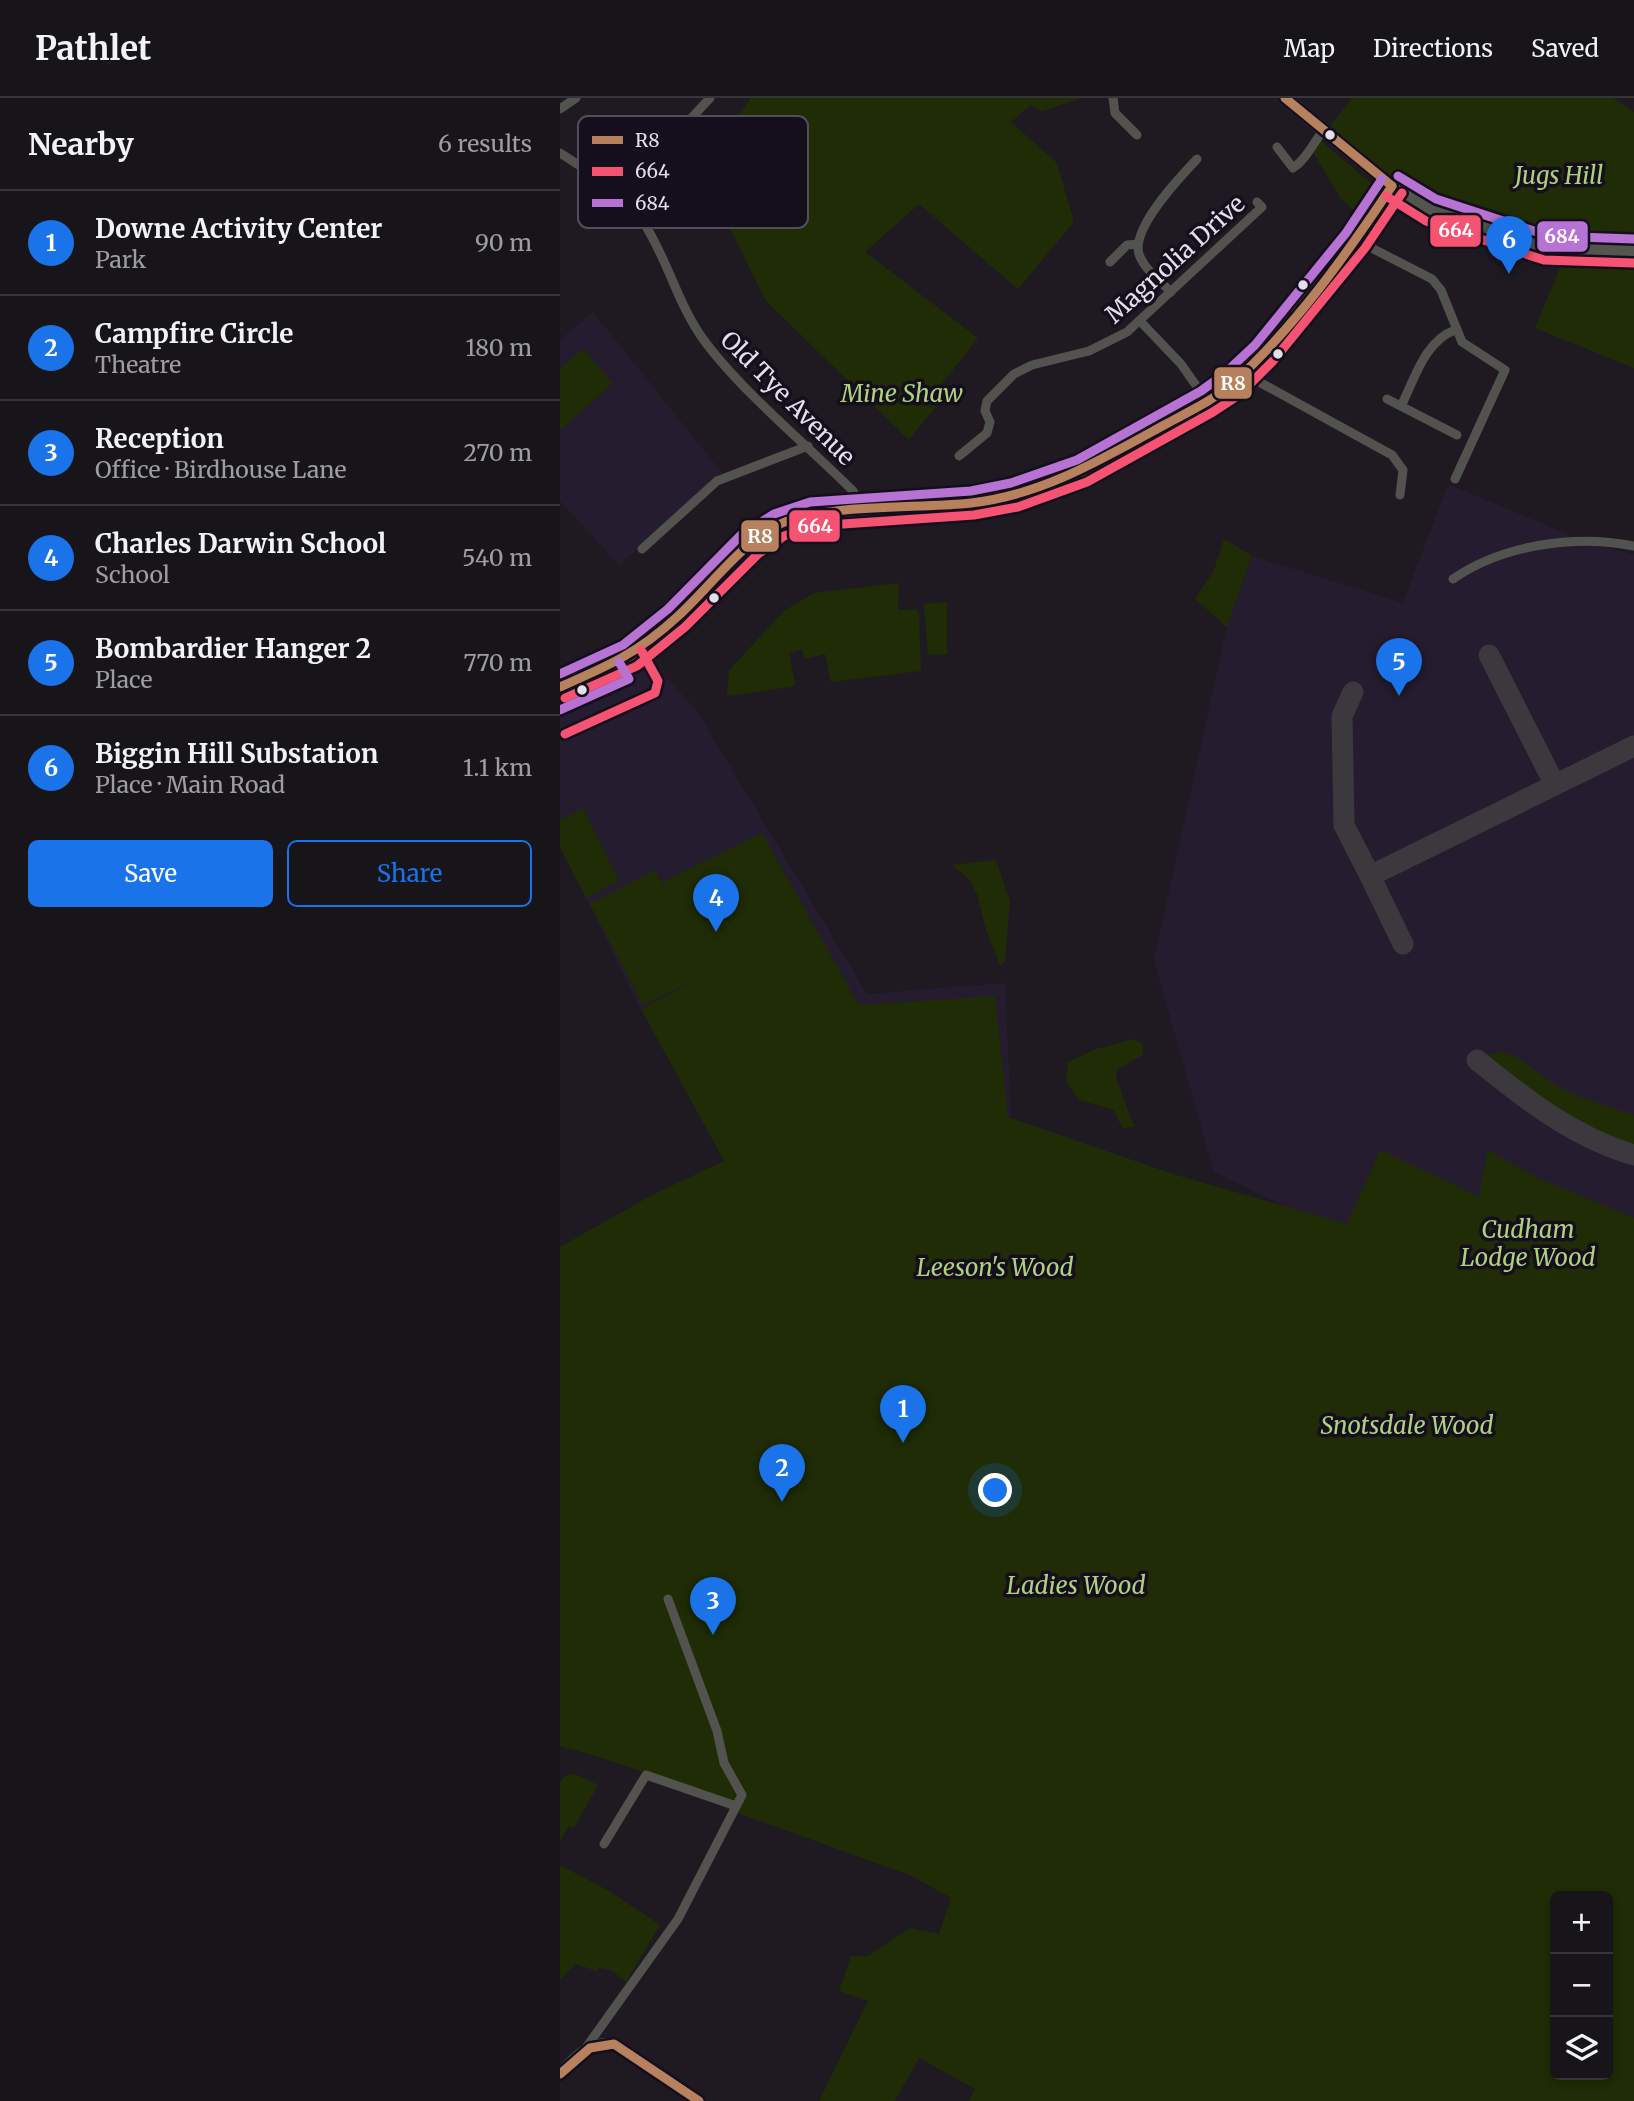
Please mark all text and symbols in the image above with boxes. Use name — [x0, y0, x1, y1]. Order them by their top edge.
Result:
text: Pathlet — [35, 28, 151, 69]
text: Map — [1284, 33, 1335, 64]
text: Directions — [1373, 33, 1493, 64]
text: Saved — [1531, 33, 1599, 64]
legend — [578, 116, 808, 228]
text: Nearby — [28, 125, 134, 163]
text: R8 — [635, 128, 660, 152]
unlabelled marker — [1323, 128, 1337, 142]
text: 6 results — [438, 129, 532, 158]
text: 664 — [635, 159, 670, 183]
park label: Jugs Hill — [1512, 160, 1603, 191]
street label: Magnolia Drive — [1099, 188, 1251, 330]
text: 684 — [635, 191, 670, 215]
text: Downe Activity Center — [95, 212, 382, 245]
line badge: 664 — [1429, 214, 1482, 248]
pin: 6 — [1486, 216, 1532, 274]
text: 664 — [1438, 218, 1474, 242]
line badge: 684 — [1536, 220, 1589, 253]
text: 684 — [1544, 224, 1580, 248]
text: 1 — [46, 228, 56, 257]
text: 90 m — [475, 228, 532, 257]
text: Park — [95, 245, 146, 274]
unlabelled marker — [1296, 278, 1310, 292]
text: Campfire Circle — [95, 317, 293, 350]
street label: Old Tye Avenue — [714, 324, 862, 472]
text: 2 — [44, 333, 58, 362]
text: 180 m — [466, 333, 532, 362]
unlabelled marker — [1271, 347, 1285, 361]
text: Theatre — [95, 350, 181, 379]
line badge: R8 — [1213, 366, 1253, 400]
text: R8 — [1220, 371, 1246, 395]
park label: Mine Shaw — [840, 378, 963, 409]
text: Reception — [95, 422, 224, 455]
text: 3 — [44, 438, 58, 467]
text: 270 m — [464, 438, 532, 467]
text: Office · Birdhouse Lane — [95, 455, 347, 484]
line badge: 664 — [788, 509, 841, 543]
text: 664 — [797, 514, 833, 538]
line badge: R8 — [740, 519, 780, 553]
text: R8 — [747, 524, 773, 548]
text: Charles Darwin School — [95, 527, 386, 560]
text: 4 — [44, 543, 58, 572]
text: 540 m — [462, 543, 532, 572]
text: School — [95, 560, 170, 589]
unlabelled marker — [707, 591, 721, 605]
text: Bombardier Hanger 2 — [95, 632, 371, 665]
pin: 5 — [1376, 638, 1422, 696]
text: 5 — [44, 648, 58, 677]
text: 770 m — [463, 648, 532, 677]
text: Place — [95, 665, 152, 694]
unlabelled marker — [575, 683, 589, 697]
text: Biggin Hill Substation — [95, 737, 378, 770]
text: 6 — [44, 753, 58, 782]
text: 1.1 km — [463, 753, 532, 782]
text: Place · Main Road — [95, 770, 285, 799]
button: Save — [28, 840, 273, 907]
button: Share — [287, 840, 532, 907]
pin: 4 — [693, 874, 739, 932]
park label: Cudham Lodge Wood — [1460, 1214, 1596, 1273]
park label: Leeson's Wood — [917, 1252, 1073, 1283]
pin: 1 — [880, 1385, 926, 1443]
park label: Snotsdale Wood — [1321, 1410, 1494, 1441]
pin: 2 — [759, 1444, 805, 1502]
your location — [978, 1473, 1012, 1507]
park label: Ladies Wood — [1007, 1570, 1145, 1601]
pin: 3 — [690, 1577, 736, 1635]
map controls — [1550, 1891, 1613, 2080]
button: + — [1550, 1891, 1613, 1954]
button: − — [1550, 1954, 1613, 2017]
button: layers — [1550, 2017, 1613, 2080]

